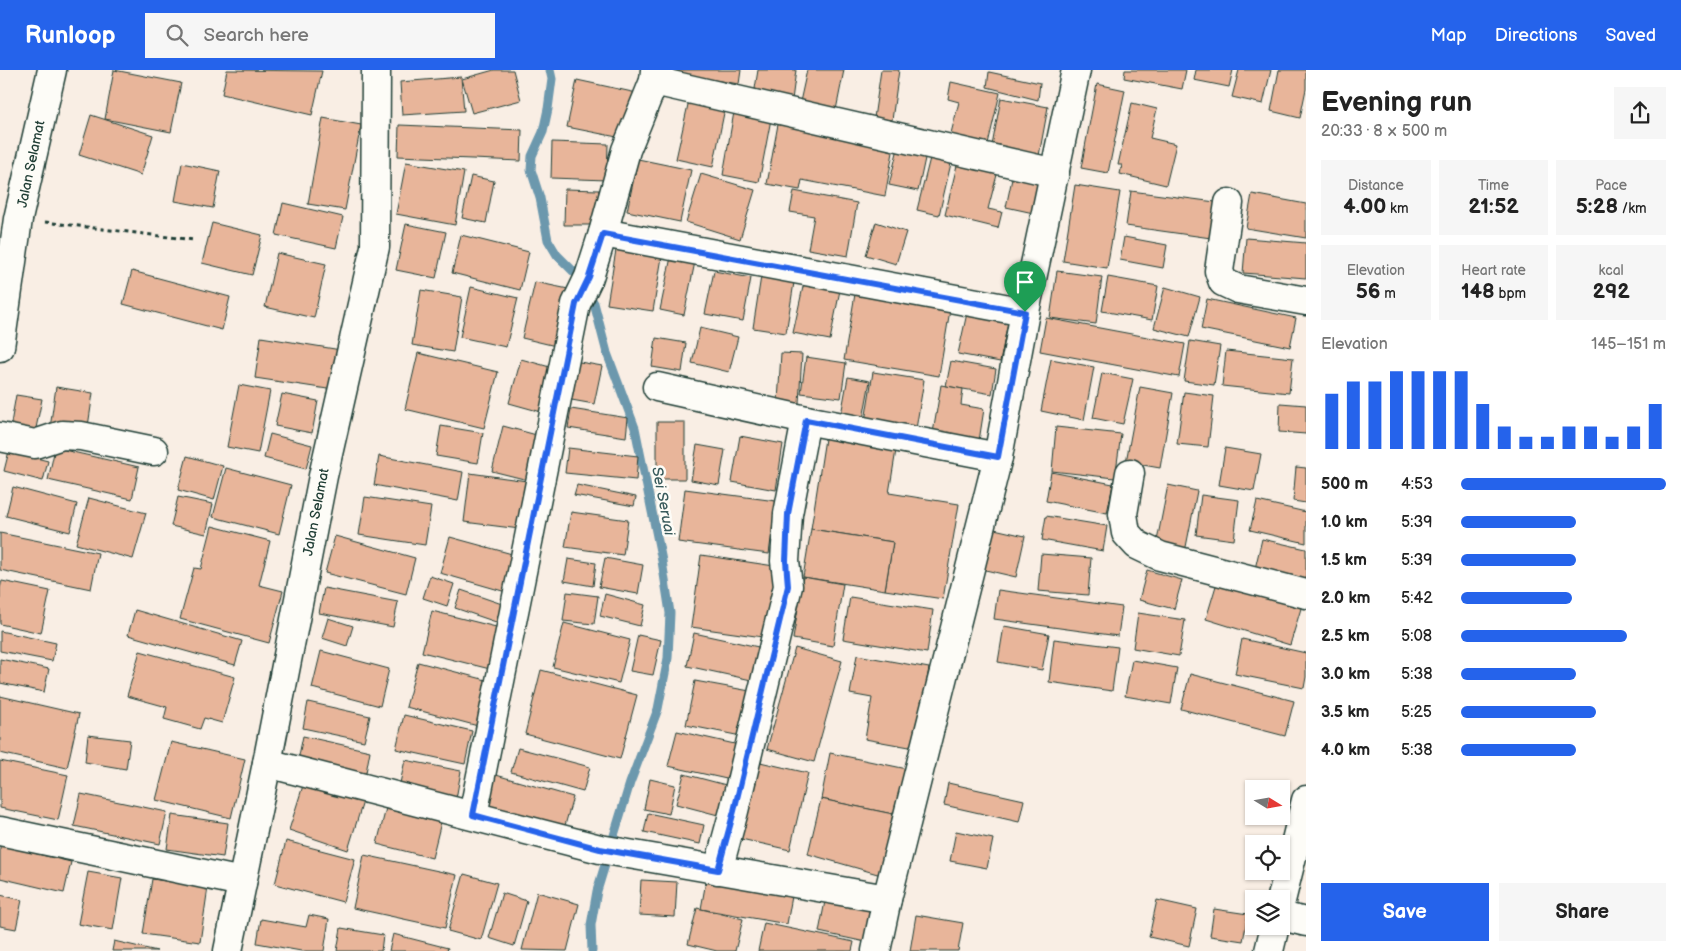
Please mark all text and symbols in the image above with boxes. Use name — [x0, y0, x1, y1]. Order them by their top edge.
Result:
search box — [145, 13, 495, 58]
text: Runloop — [25, 21, 115, 50]
icon: search — [163, 21, 191, 49]
text: Search here — [203, 24, 309, 47]
text: Map — [1431, 25, 1467, 46]
text: Directions — [1495, 25, 1577, 46]
text: Saved — [1605, 25, 1656, 46]
text: Evening run — [1321, 86, 1472, 119]
button: share — [1614, 87, 1666, 139]
street label: Jalan Selamat — [13, 118, 49, 209]
text: 20:33 · 8 × 500 m — [1321, 122, 1447, 141]
text: Distance — [1348, 177, 1404, 194]
text: Time — [1478, 177, 1509, 194]
text: Pace — [1595, 177, 1627, 194]
text: 4.00 — [1343, 194, 1386, 219]
text: 21:52 — [1468, 194, 1519, 219]
text: 5:28 — [1576, 194, 1618, 219]
text: km — [1386, 200, 1409, 217]
text: /km — [1618, 200, 1647, 217]
pin — [1004, 261, 1046, 312]
text: Elevation — [1347, 262, 1405, 279]
text: Heart rate — [1461, 262, 1526, 279]
text: kcal — [1599, 262, 1624, 279]
icon: arrive — [1011, 268, 1039, 296]
text: 56 — [1356, 279, 1381, 304]
text: 148 — [1461, 279, 1495, 304]
text: 292 — [1592, 279, 1630, 304]
text: m — [1381, 285, 1396, 302]
text: bpm — [1495, 285, 1526, 302]
text: Elevation — [1321, 335, 1388, 354]
text: 145–151 m — [1591, 335, 1666, 354]
water label: Sei Seruai — [647, 465, 679, 538]
street label: Jalan Selamat — [299, 466, 333, 557]
text: 500 m — [1321, 475, 1368, 494]
text: 4:53 — [1401, 475, 1433, 494]
text: 1.0 km — [1321, 513, 1368, 532]
text: 5:39 — [1401, 513, 1433, 532]
text: 1.5 km — [1321, 551, 1367, 570]
text: 5:39 — [1401, 551, 1433, 570]
text: 2.0 km — [1321, 589, 1370, 608]
text: 5:42 — [1401, 589, 1433, 608]
text: 2.5 km — [1321, 627, 1370, 646]
text: 5:08 — [1401, 627, 1432, 646]
text: 3.0 km — [1321, 665, 1370, 684]
text: 5:38 — [1401, 665, 1433, 684]
text: 3.5 km — [1321, 703, 1369, 722]
text: 5:25 — [1401, 703, 1432, 722]
text: 4.0 km — [1321, 741, 1370, 760]
text: 5:38 — [1401, 741, 1433, 760]
north arrow — [1245, 780, 1290, 825]
map controls — [1245, 780, 1290, 935]
button: locate — [1245, 835, 1290, 880]
button: Save — [1321, 883, 1489, 941]
button: Share — [1499, 883, 1666, 941]
button: layers — [1245, 890, 1290, 935]

